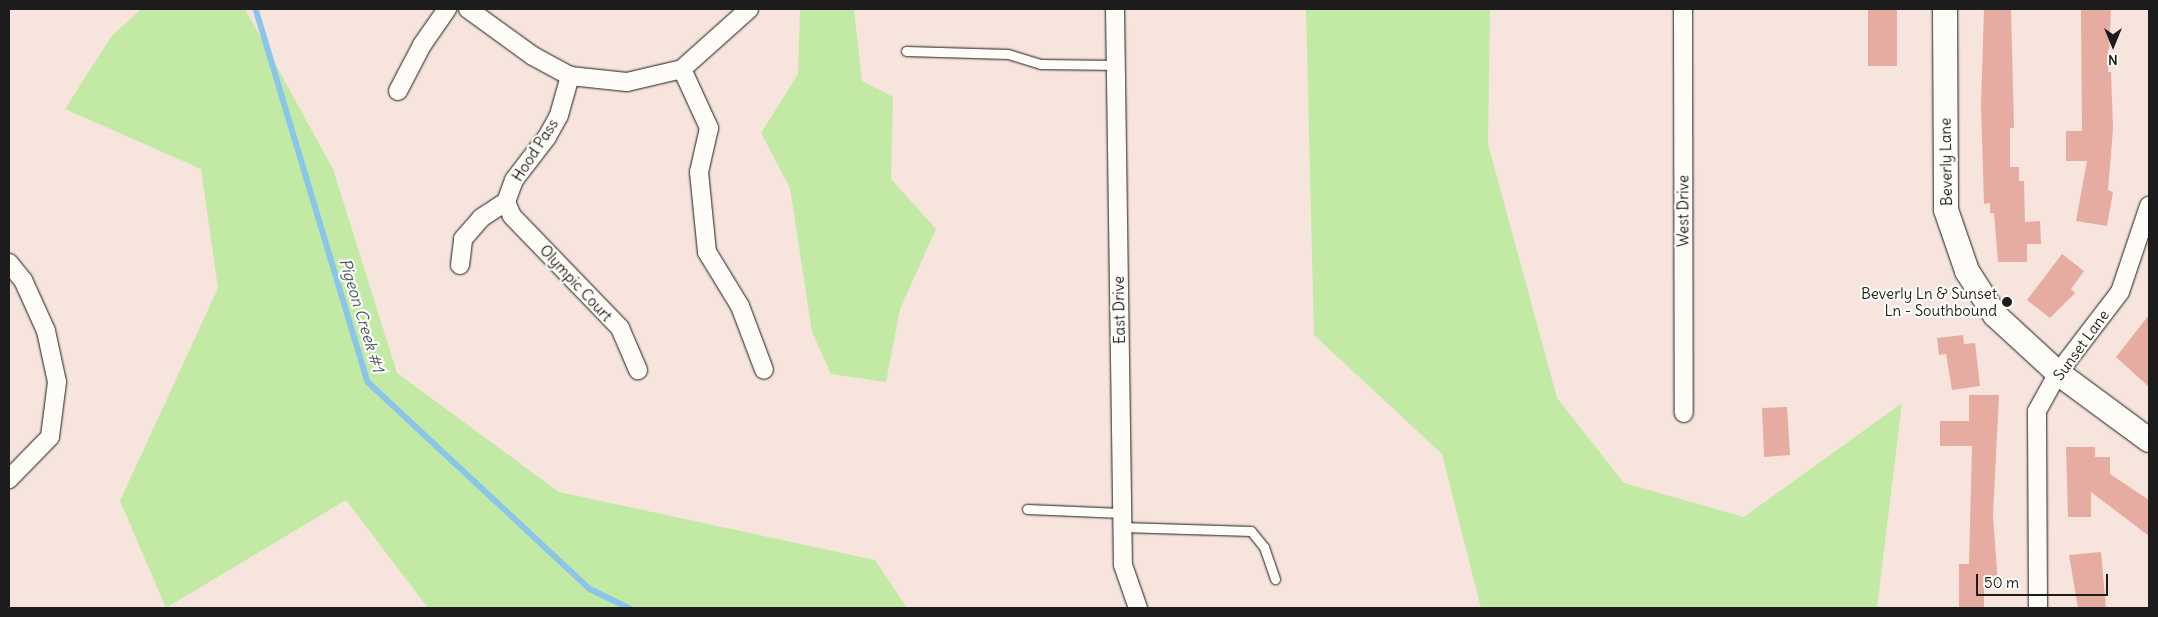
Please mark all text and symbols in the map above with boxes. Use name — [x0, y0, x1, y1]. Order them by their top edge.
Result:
north arrow — [2088, 20, 2138, 70]
text: N — [2108, 51, 2118, 69]
street label: Hood Pass — [508, 115, 562, 185]
street label: Beverly Lane — [1936, 118, 1956, 206]
street label: West Drive — [1674, 175, 1692, 247]
street label: Olympic Court — [536, 241, 616, 325]
water label: Pigeon Creek #1 — [336, 256, 388, 374]
street label: East Drive — [1109, 276, 1129, 344]
place label: Beverly Ln & Sunset Ln - Southbound — [1861, 284, 1997, 319]
marker: Beverly Ln & Sunset Ln - Southbound — [2001, 296, 2013, 308]
street label: Sunset Lane — [2049, 306, 2113, 384]
scale bar — [1978, 564, 2110, 596]
text: 50 m — [1984, 573, 2019, 592]

